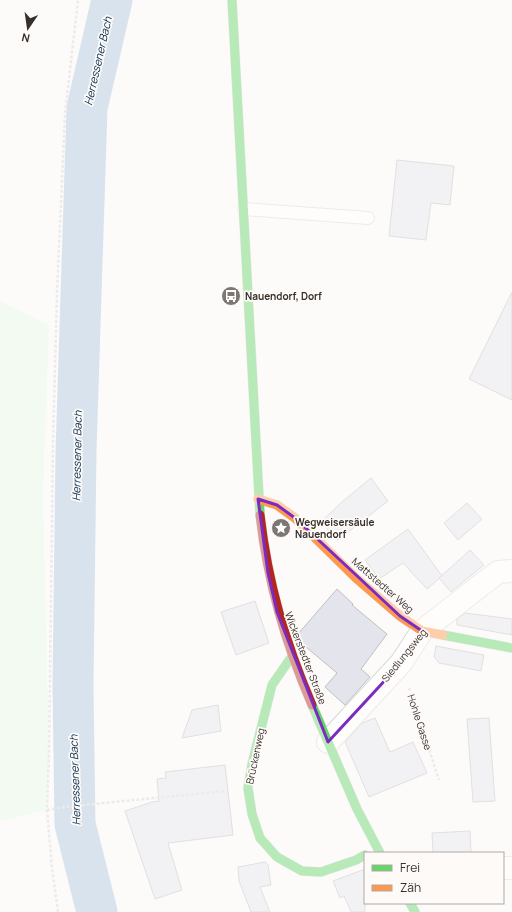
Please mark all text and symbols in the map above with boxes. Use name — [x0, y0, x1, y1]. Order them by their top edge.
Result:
north arrow — [8, 8, 48, 48]
water label: Herressener Bach — [80, 15, 115, 107]
text: N — [20, 30, 31, 46]
bus stop icon: Nauendorf, Dorf — [220, 285, 242, 307]
place label: Nauendorf, Dorf — [245, 289, 322, 303]
water label: Herressener Bach — [68, 410, 85, 501]
place label: Wegweisersäule Nauendorf — [295, 515, 374, 541]
place icon: Wegweisersäule Nauendorf — [270, 517, 292, 539]
street label: Mattstedter Weg — [349, 554, 417, 616]
street label: Wickerstedter Straße — [282, 610, 330, 706]
street label: Siedlungsweg — [378, 625, 430, 685]
street label: Hohle Gasse — [404, 692, 436, 752]
street label: Brückenweg — [242, 727, 268, 785]
water label: Herressener Bach — [65, 734, 84, 826]
legend — [364, 852, 504, 904]
text: Frei — [400, 859, 420, 876]
text: Zäh — [400, 879, 421, 896]

